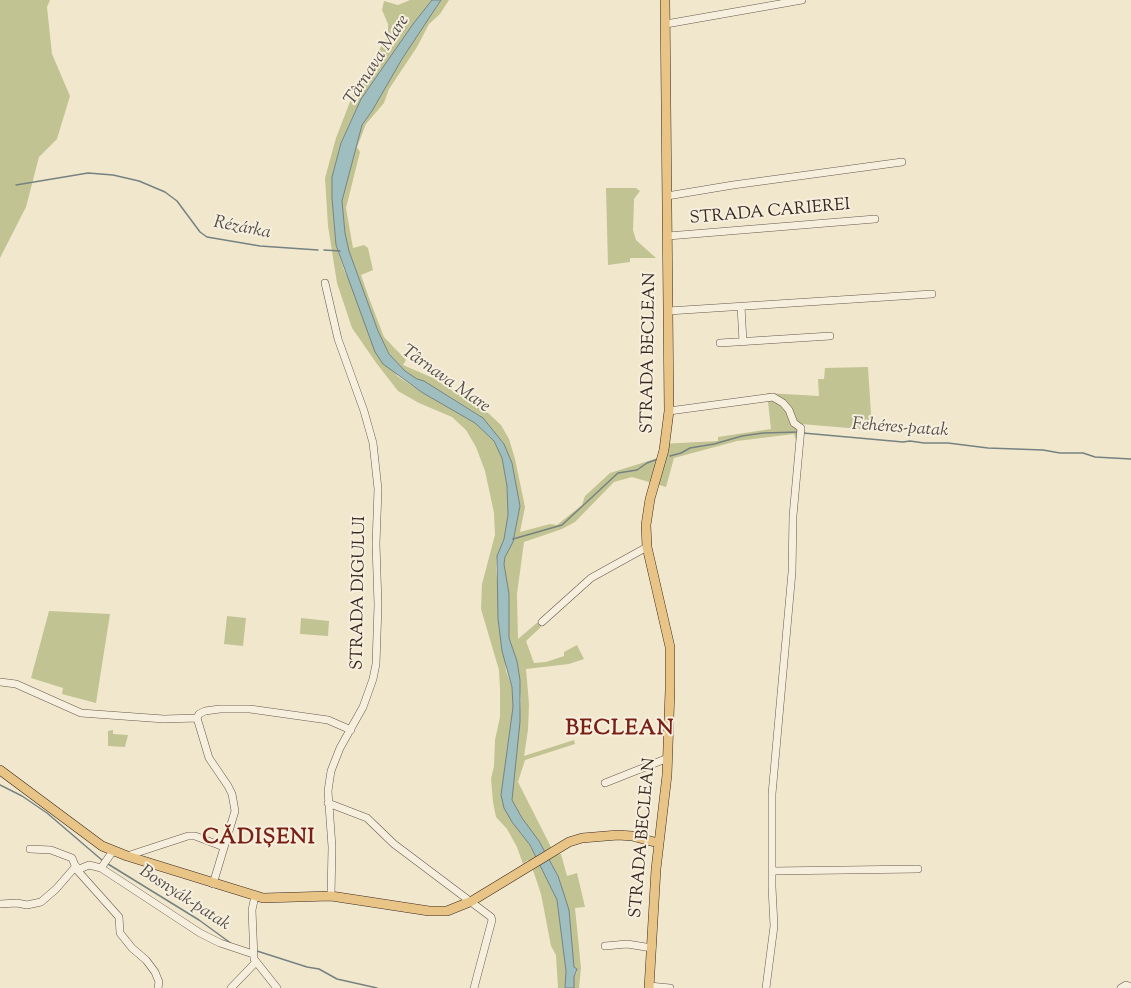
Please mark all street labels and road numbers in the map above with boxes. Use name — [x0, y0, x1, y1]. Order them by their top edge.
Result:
street label: STRADA CARIEREI — [689, 196, 851, 230]
street label: STRADA BECLEAN — [638, 272, 662, 434]
street label: STRADA DIGULUI — [348, 516, 372, 670]
street label: STRADA BECLEAN — [627, 757, 661, 919]

